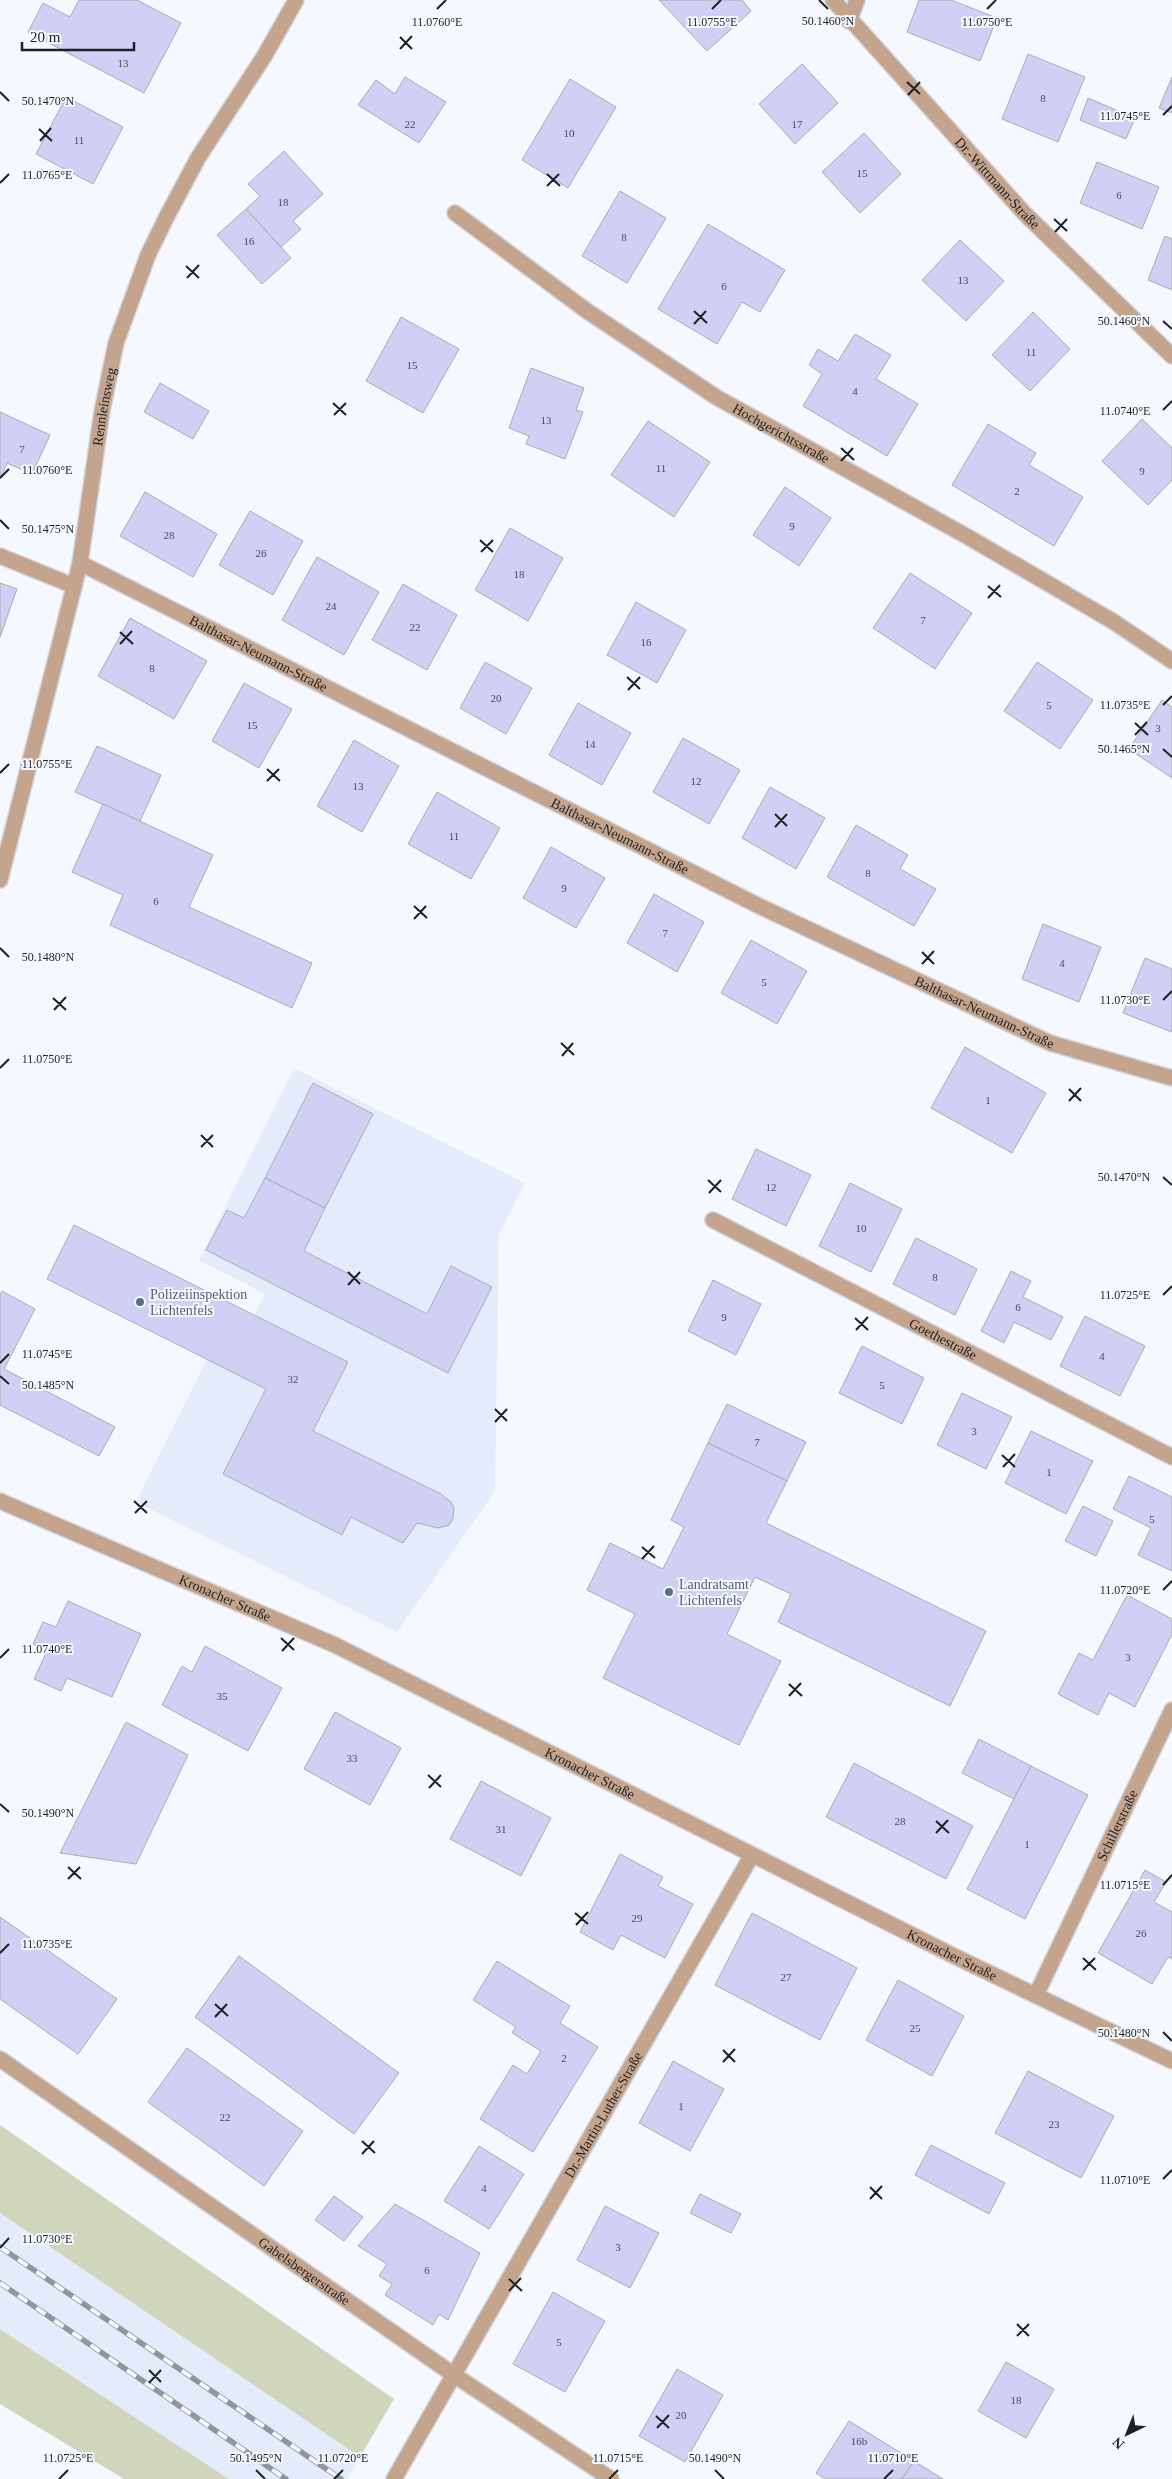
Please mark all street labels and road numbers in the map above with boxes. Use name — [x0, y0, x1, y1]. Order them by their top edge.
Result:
street label: Dr.-Wittmann-Straße — [952, 134, 1042, 232]
street label: Rennleinsweg — [90, 366, 119, 447]
street label: Hochgerichtsstraße — [730, 401, 832, 466]
street label: Balthasar-Neumann-Straße — [187, 613, 330, 695]
street label: Balthasar-Neumann-Straße — [548, 795, 691, 877]
street label: Balthasar-Neumann-Straße — [912, 973, 1056, 1052]
street label: Goethestraße — [907, 1316, 979, 1363]
street label: Kronacher Straße — [177, 1572, 273, 1625]
street label: Kronacher Straße — [542, 1745, 637, 1802]
street label: Schillerstraße — [1094, 1788, 1141, 1864]
street label: Kronacher Straße — [904, 1927, 999, 1984]
street label: Dr.-Martin-Luther-Straße — [561, 2049, 645, 2180]
street label: Gabelsbergerstraße — [256, 2234, 353, 2308]

